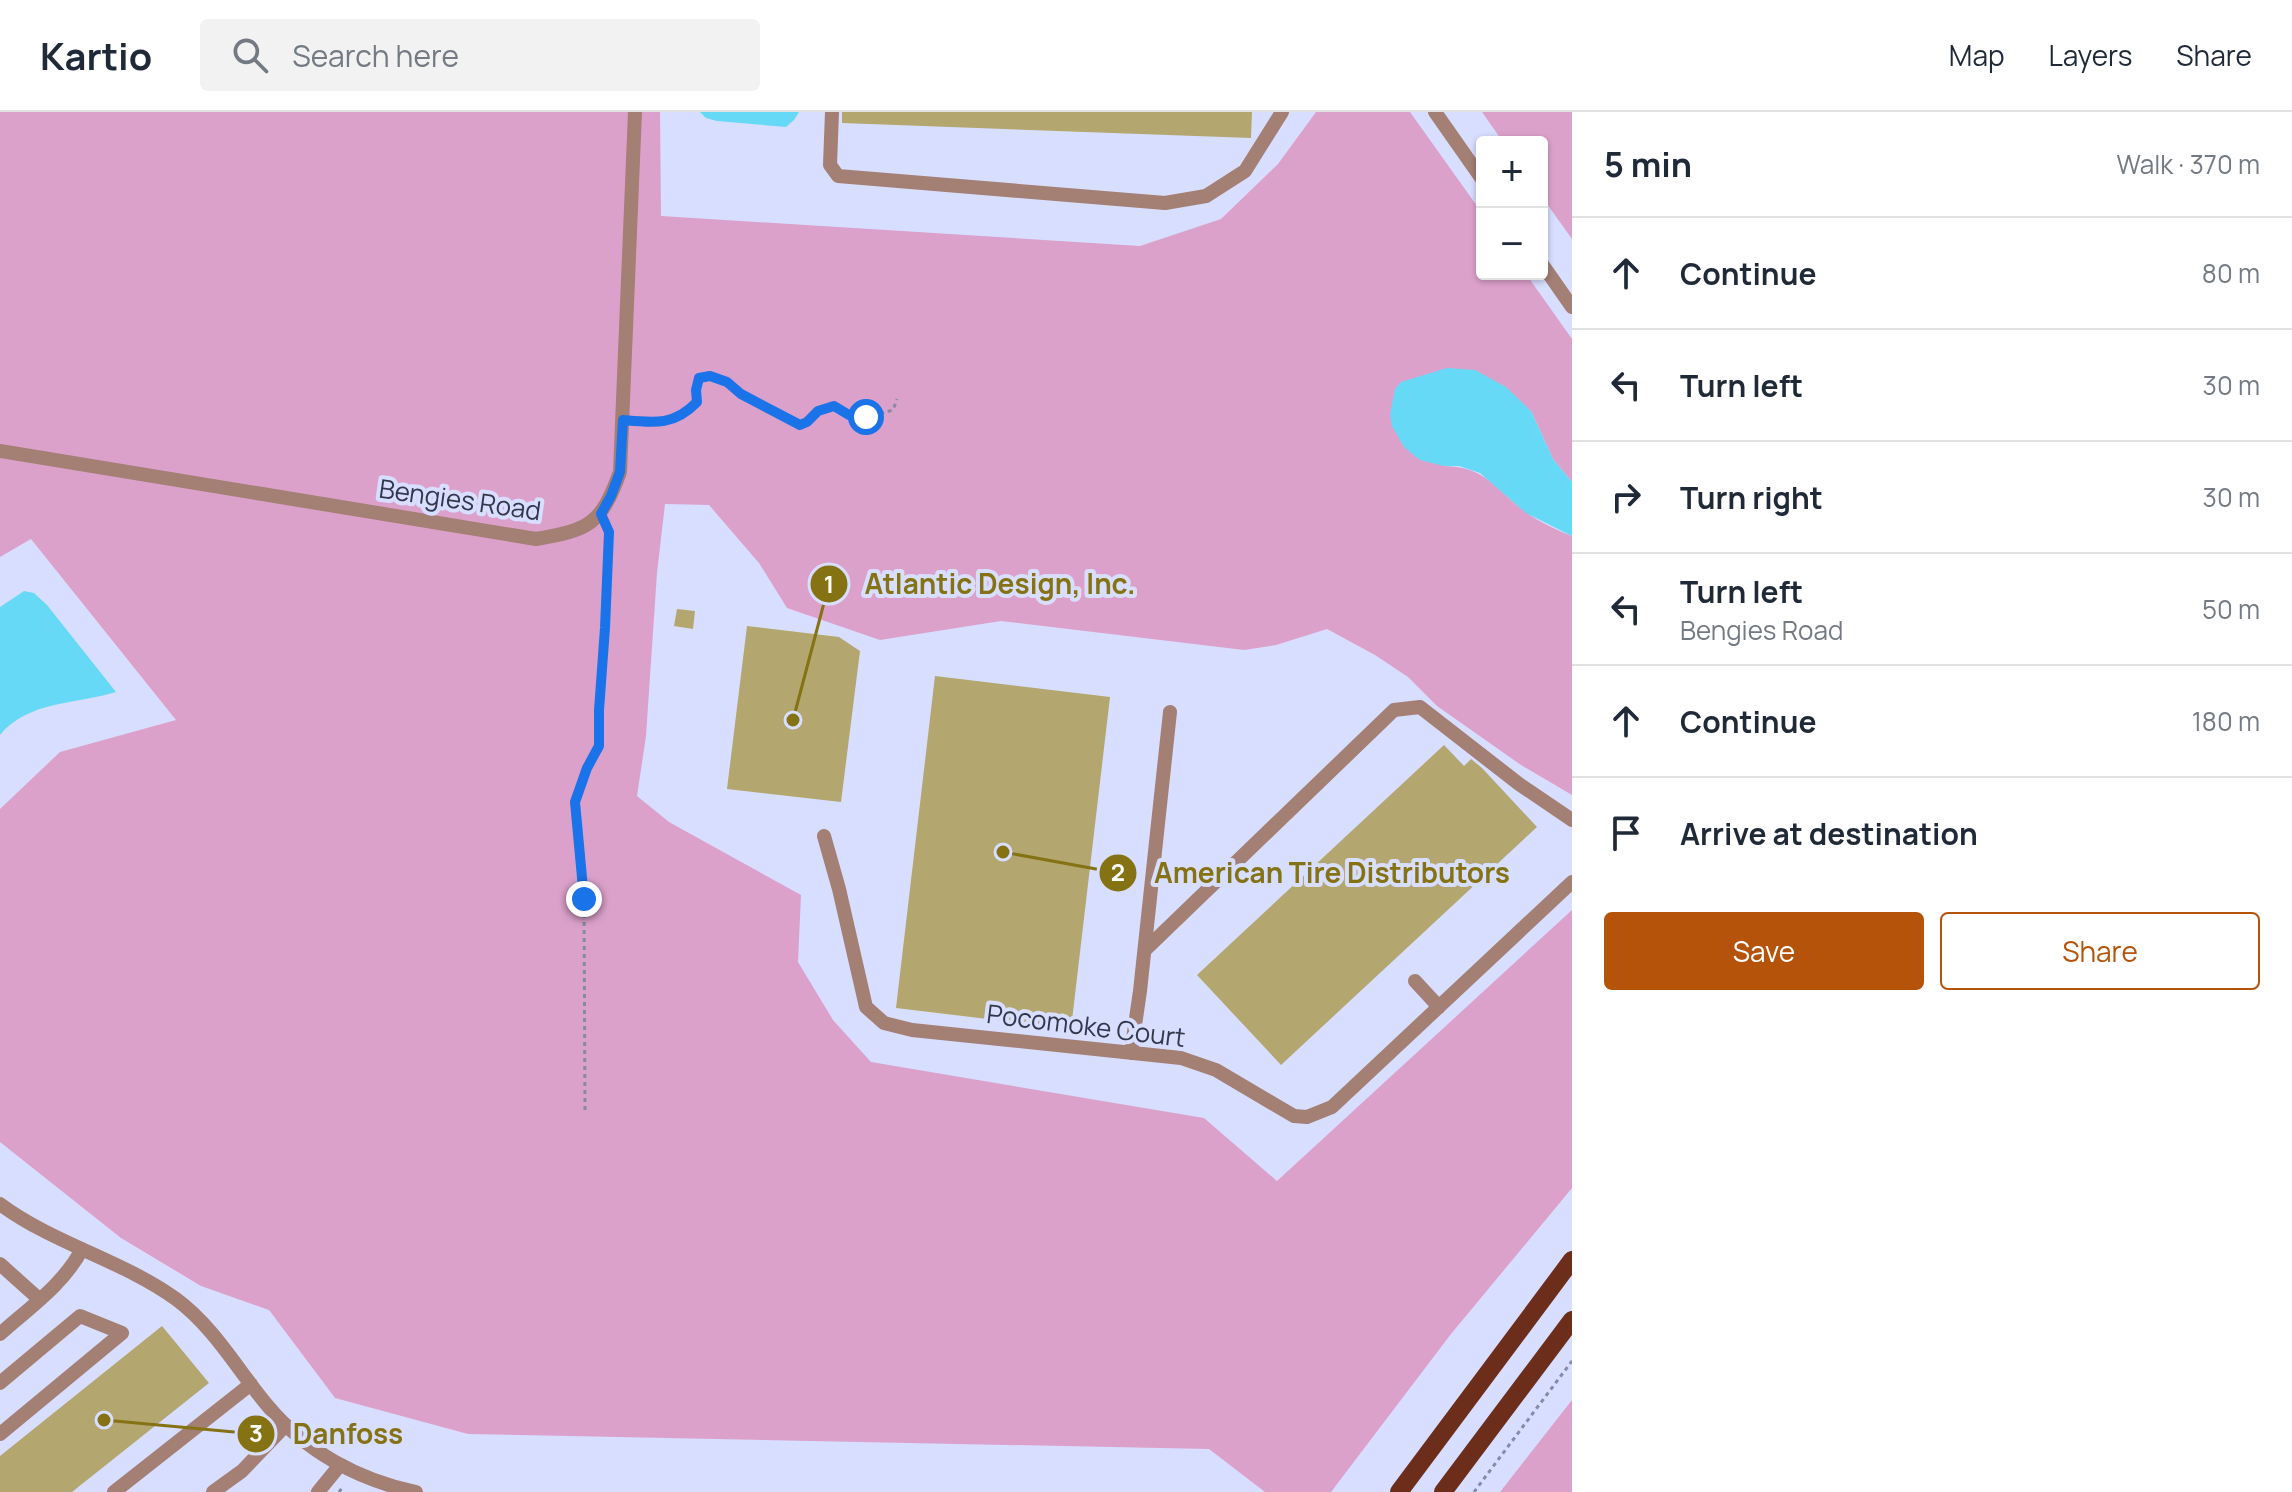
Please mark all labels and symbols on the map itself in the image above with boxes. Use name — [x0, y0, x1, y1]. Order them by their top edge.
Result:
route start — [848, 399, 884, 435]
street label: Bengies Road — [377, 470, 544, 528]
callout: Atlantic Design, Inc. — [809, 558, 1152, 610]
text: Atlantic Design, Inc. — [864, 564, 1136, 602]
text: 1 — [824, 567, 834, 600]
callout: American Tire Distributors — [1098, 847, 1526, 899]
text: American Tire Distributors — [1154, 853, 1510, 891]
text: 2 — [1111, 855, 1125, 888]
route end — [566, 881, 602, 917]
street label: Pocomoke Court — [985, 995, 1188, 1055]
callout: Danfoss — [236, 1408, 419, 1460]
text: Danfoss — [293, 1414, 403, 1452]
text: 3 — [249, 1416, 263, 1449]

